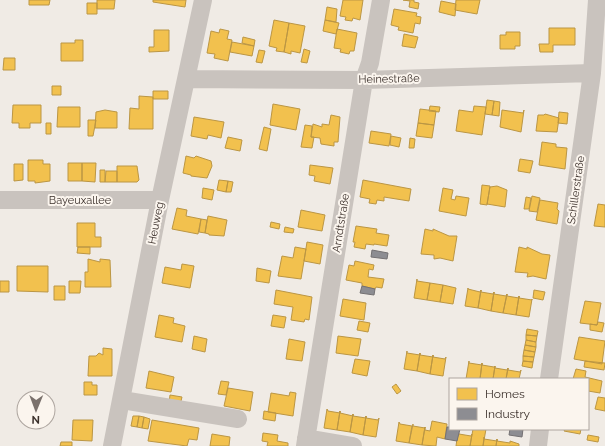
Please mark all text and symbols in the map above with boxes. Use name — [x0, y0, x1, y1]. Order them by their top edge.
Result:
street label: Heinestraße — [358, 72, 420, 86]
street label: Schillerstraße — [565, 154, 587, 225]
street label: Arndtstraße — [330, 192, 352, 253]
street label: Bayeuxallee — [49, 194, 112, 207]
street label: Heuweg — [146, 201, 166, 245]
legend — [449, 378, 589, 430]
text: Homes — [485, 387, 525, 401]
north arrow — [16, 390, 56, 430]
text: Industry — [485, 407, 531, 421]
text: N — [32, 413, 40, 426]

